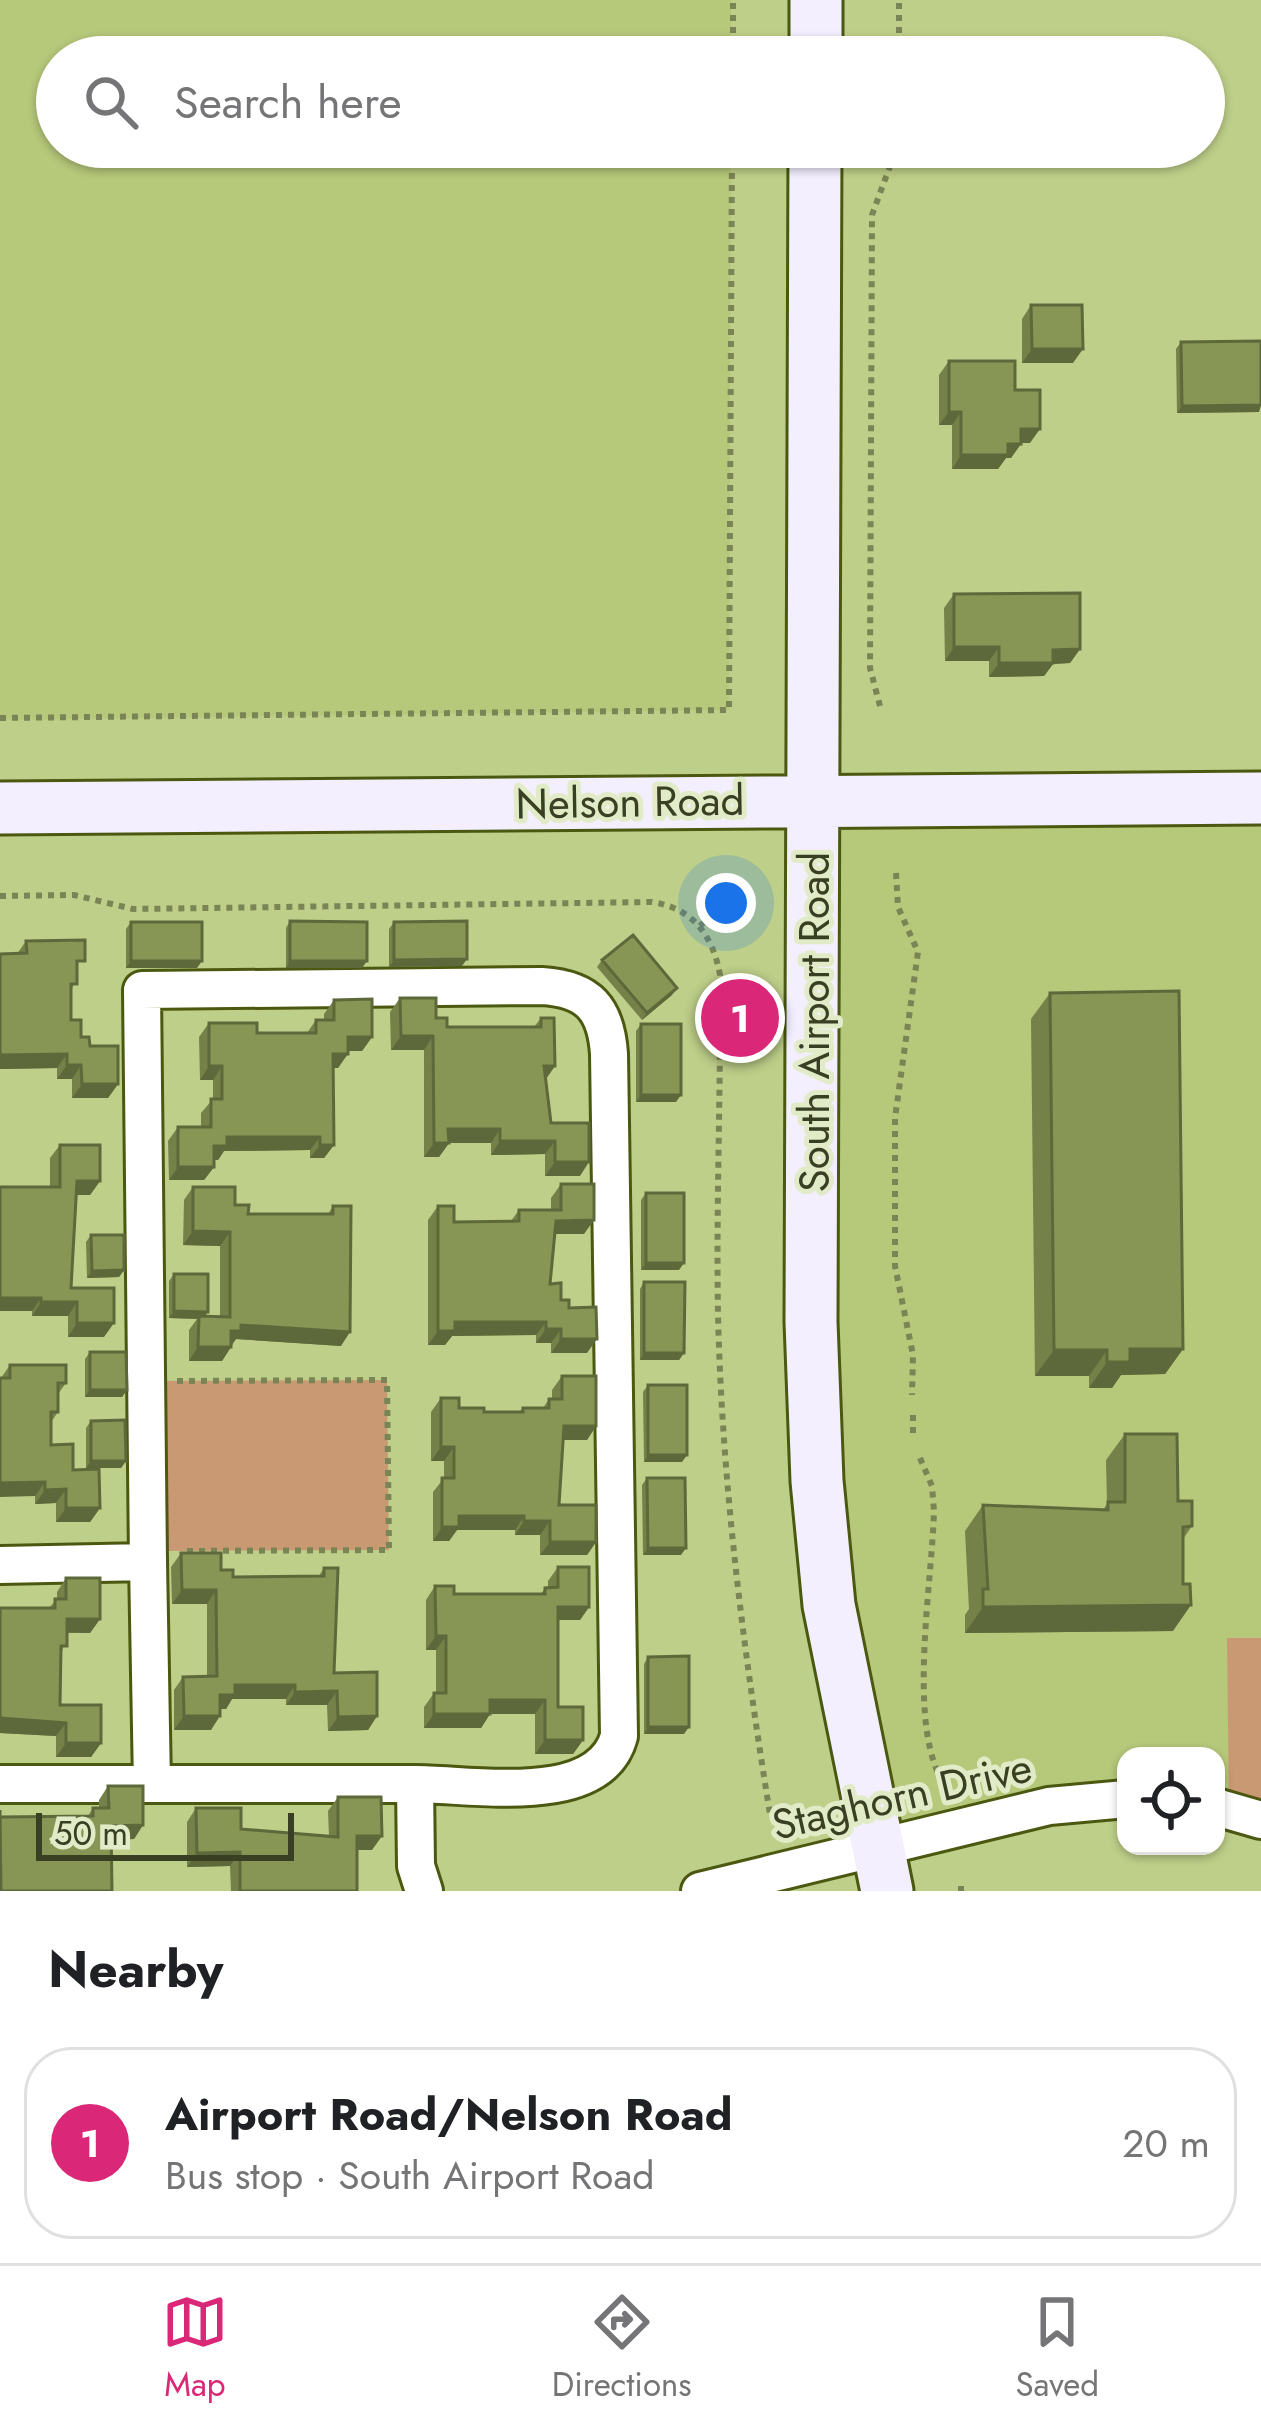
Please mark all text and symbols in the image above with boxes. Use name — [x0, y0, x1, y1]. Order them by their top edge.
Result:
search box — [36, 36, 1225, 168]
icon: search — [78, 69, 144, 135]
text: Search here — [174, 70, 402, 135]
street label: Nelson Road — [515, 770, 745, 834]
street label: South Airport Road — [784, 852, 845, 1192]
your location — [696, 873, 756, 933]
pin: 1 — [701, 973, 779, 1063]
street label: Staghorn Drive — [766, 1737, 1038, 1855]
map controls — [1117, 1747, 1225, 1855]
button: locate — [1117, 1747, 1225, 1855]
scale bar — [36, 1807, 294, 1860]
text: 50 m — [54, 1810, 128, 1857]
text: Nearby — [48, 1932, 223, 2006]
text: Airport Road/Nelson Road — [165, 2082, 732, 2147]
text: 1 — [80, 2115, 100, 2172]
text: 20 m — [1122, 2115, 1210, 2172]
text: Bus stop · South Airport Road — [165, 2147, 654, 2204]
tab: Map — [162, 2289, 228, 2408]
tab: Directions — [552, 2289, 692, 2408]
tab: Saved — [1015, 2289, 1099, 2408]

